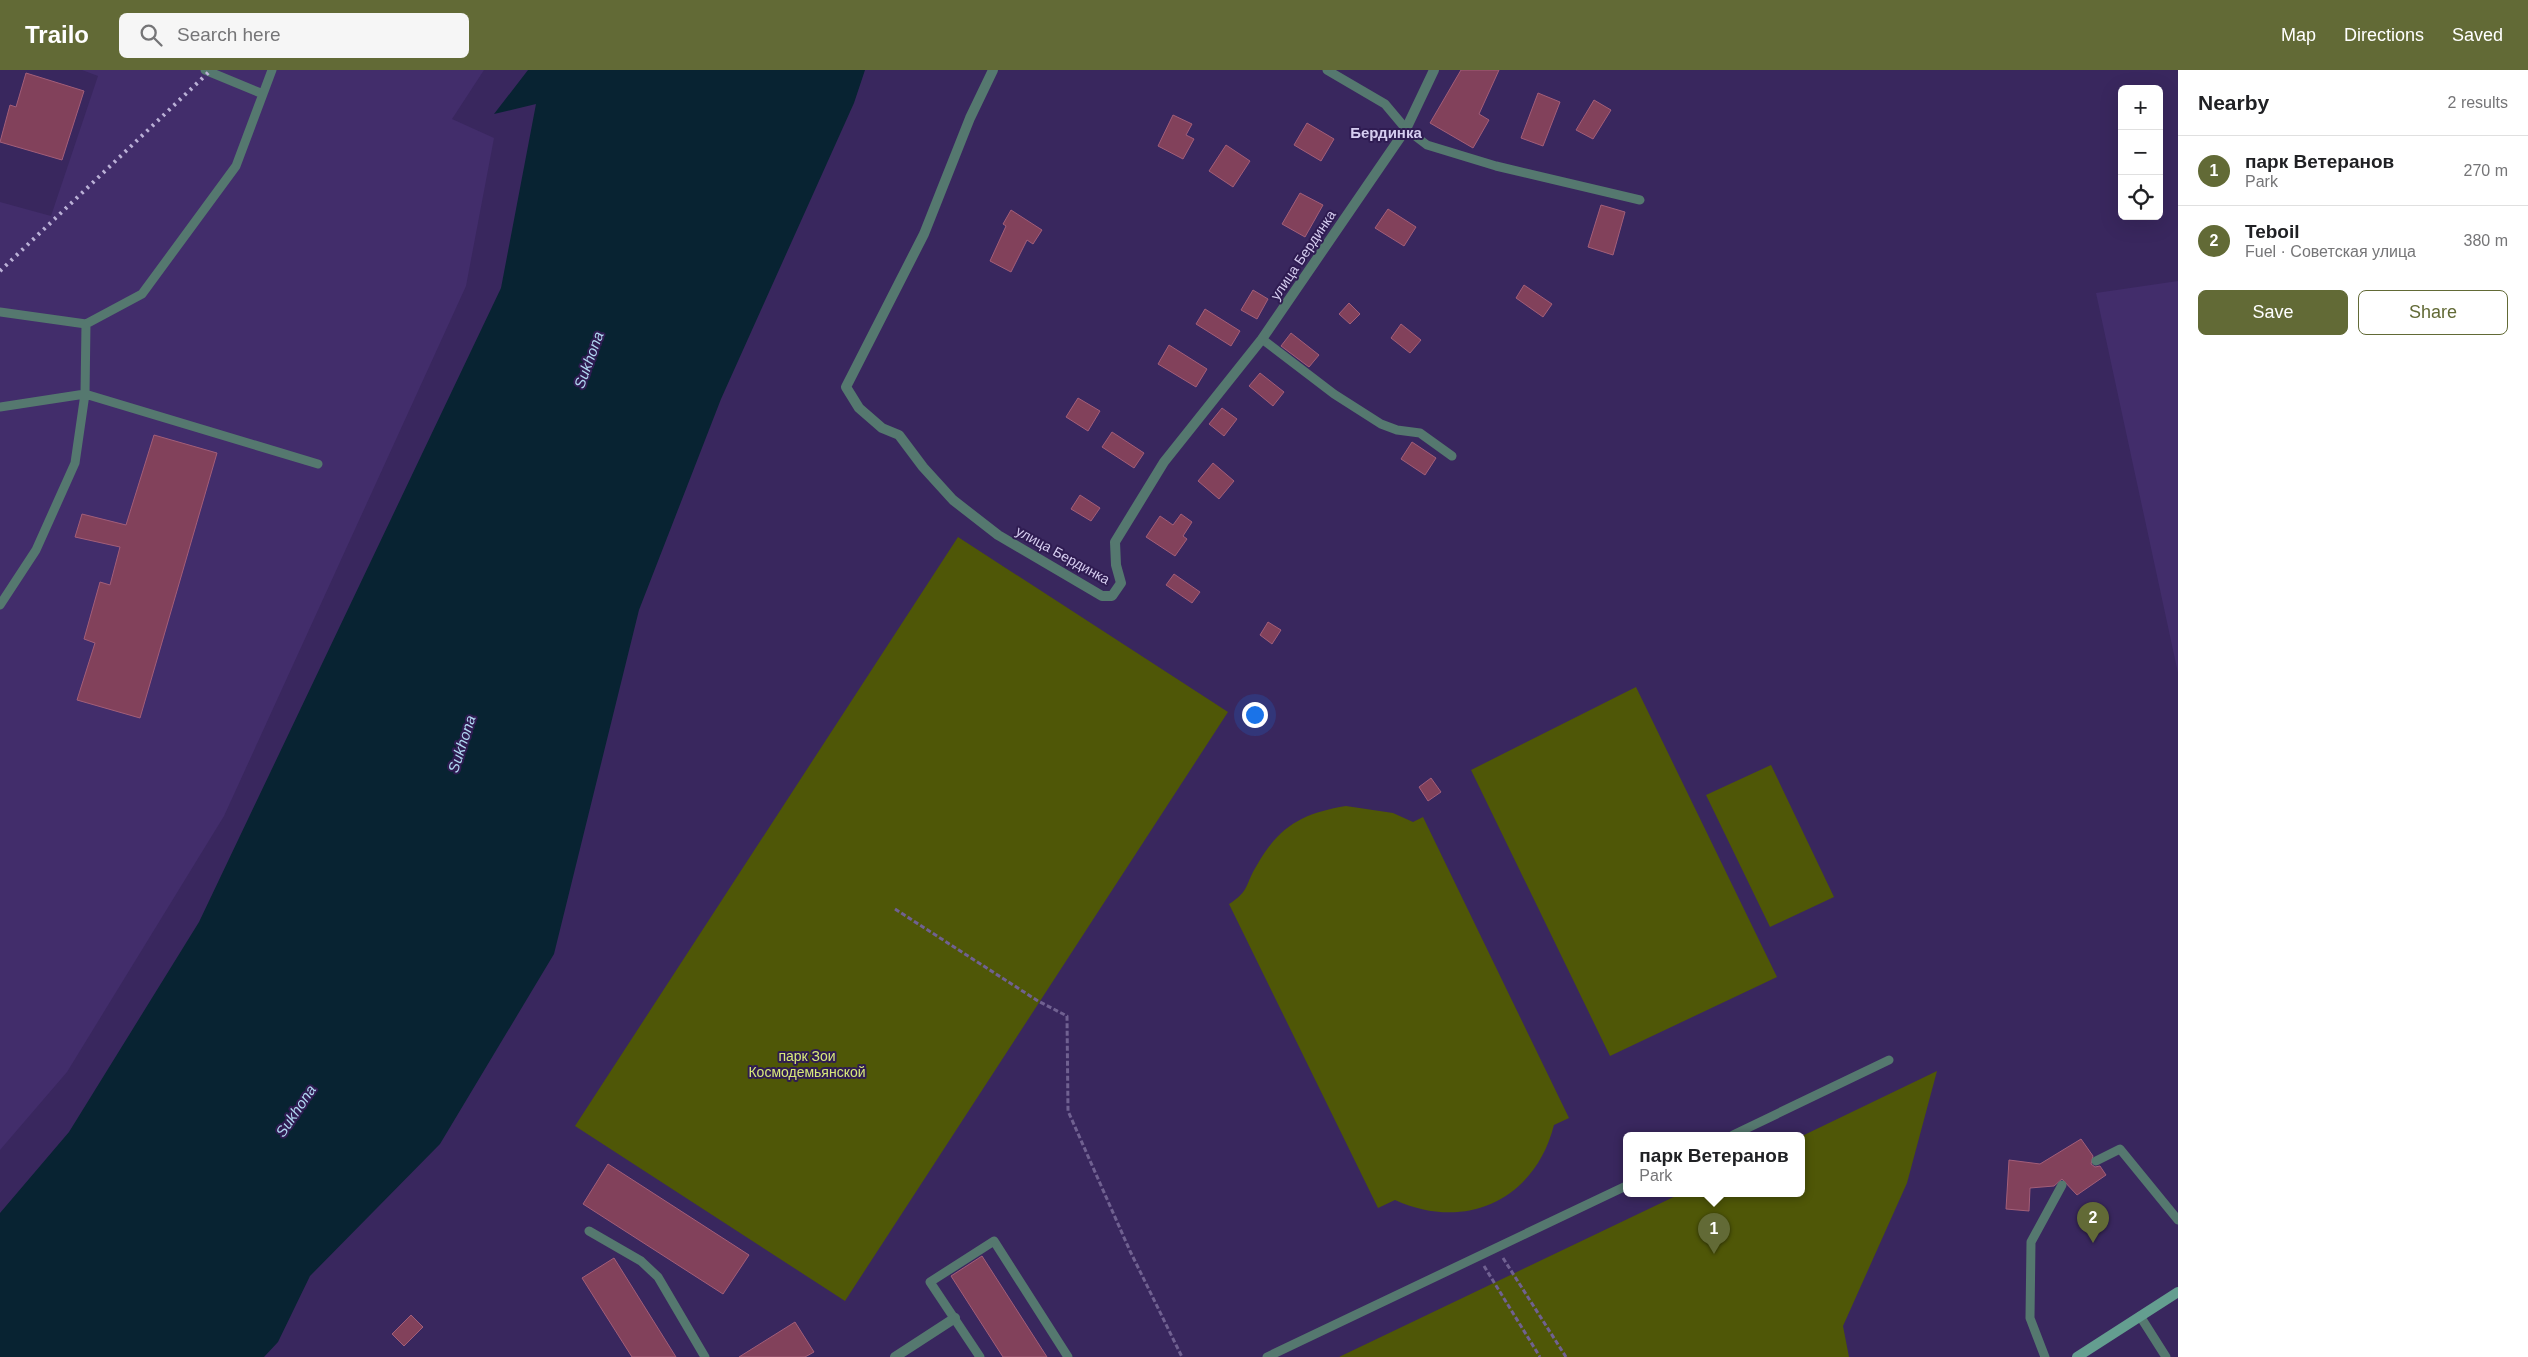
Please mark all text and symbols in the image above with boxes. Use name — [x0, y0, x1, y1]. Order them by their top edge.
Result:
search box — [119, 13, 469, 58]
text: Trailo — [25, 21, 89, 48]
icon: search — [137, 21, 165, 49]
text: Search here — [177, 24, 281, 45]
text: Map — [2281, 25, 2316, 45]
text: Directions — [2344, 25, 2424, 45]
text: Saved — [2452, 25, 2503, 45]
map controls — [2118, 85, 2163, 220]
button: + — [2118, 85, 2163, 130]
text: Nearby — [2198, 91, 2269, 114]
text: 2 results — [2448, 94, 2508, 111]
district label: Бердинка — [1350, 124, 1422, 141]
button: − — [2118, 130, 2163, 175]
text: парк Ветеранов — [2245, 151, 2394, 172]
text: 1 — [2210, 162, 2218, 179]
text: 270 m — [2464, 162, 2508, 179]
text: Park — [2245, 173, 2278, 190]
button: locate — [2118, 175, 2163, 220]
street label: улица Бердинка — [1267, 207, 1339, 303]
text: Teboil — [2245, 221, 2300, 242]
text: 2 — [2210, 232, 2218, 249]
text: 380 m — [2464, 232, 2508, 249]
text: Fuel · Советская улица — [2245, 243, 2416, 260]
button: Save — [2198, 290, 2348, 335]
button: Share — [2358, 290, 2508, 335]
water label: Sukhona — [570, 329, 607, 391]
street label: улица Бердинка — [1013, 523, 1113, 587]
your location — [1242, 702, 1268, 728]
water label: Sukhona — [444, 713, 479, 775]
park label: парк Зои Космодемьянской — [748, 1048, 866, 1080]
water label: Sukhona — [272, 1081, 319, 1140]
popup — [1623, 1132, 1805, 1197]
text: парк Ветеранов — [1639, 1145, 1789, 1166]
text: Park — [1639, 1167, 1672, 1184]
pin: 2 — [2077, 1202, 2109, 1243]
pin: 1 — [1698, 1213, 1730, 1254]

